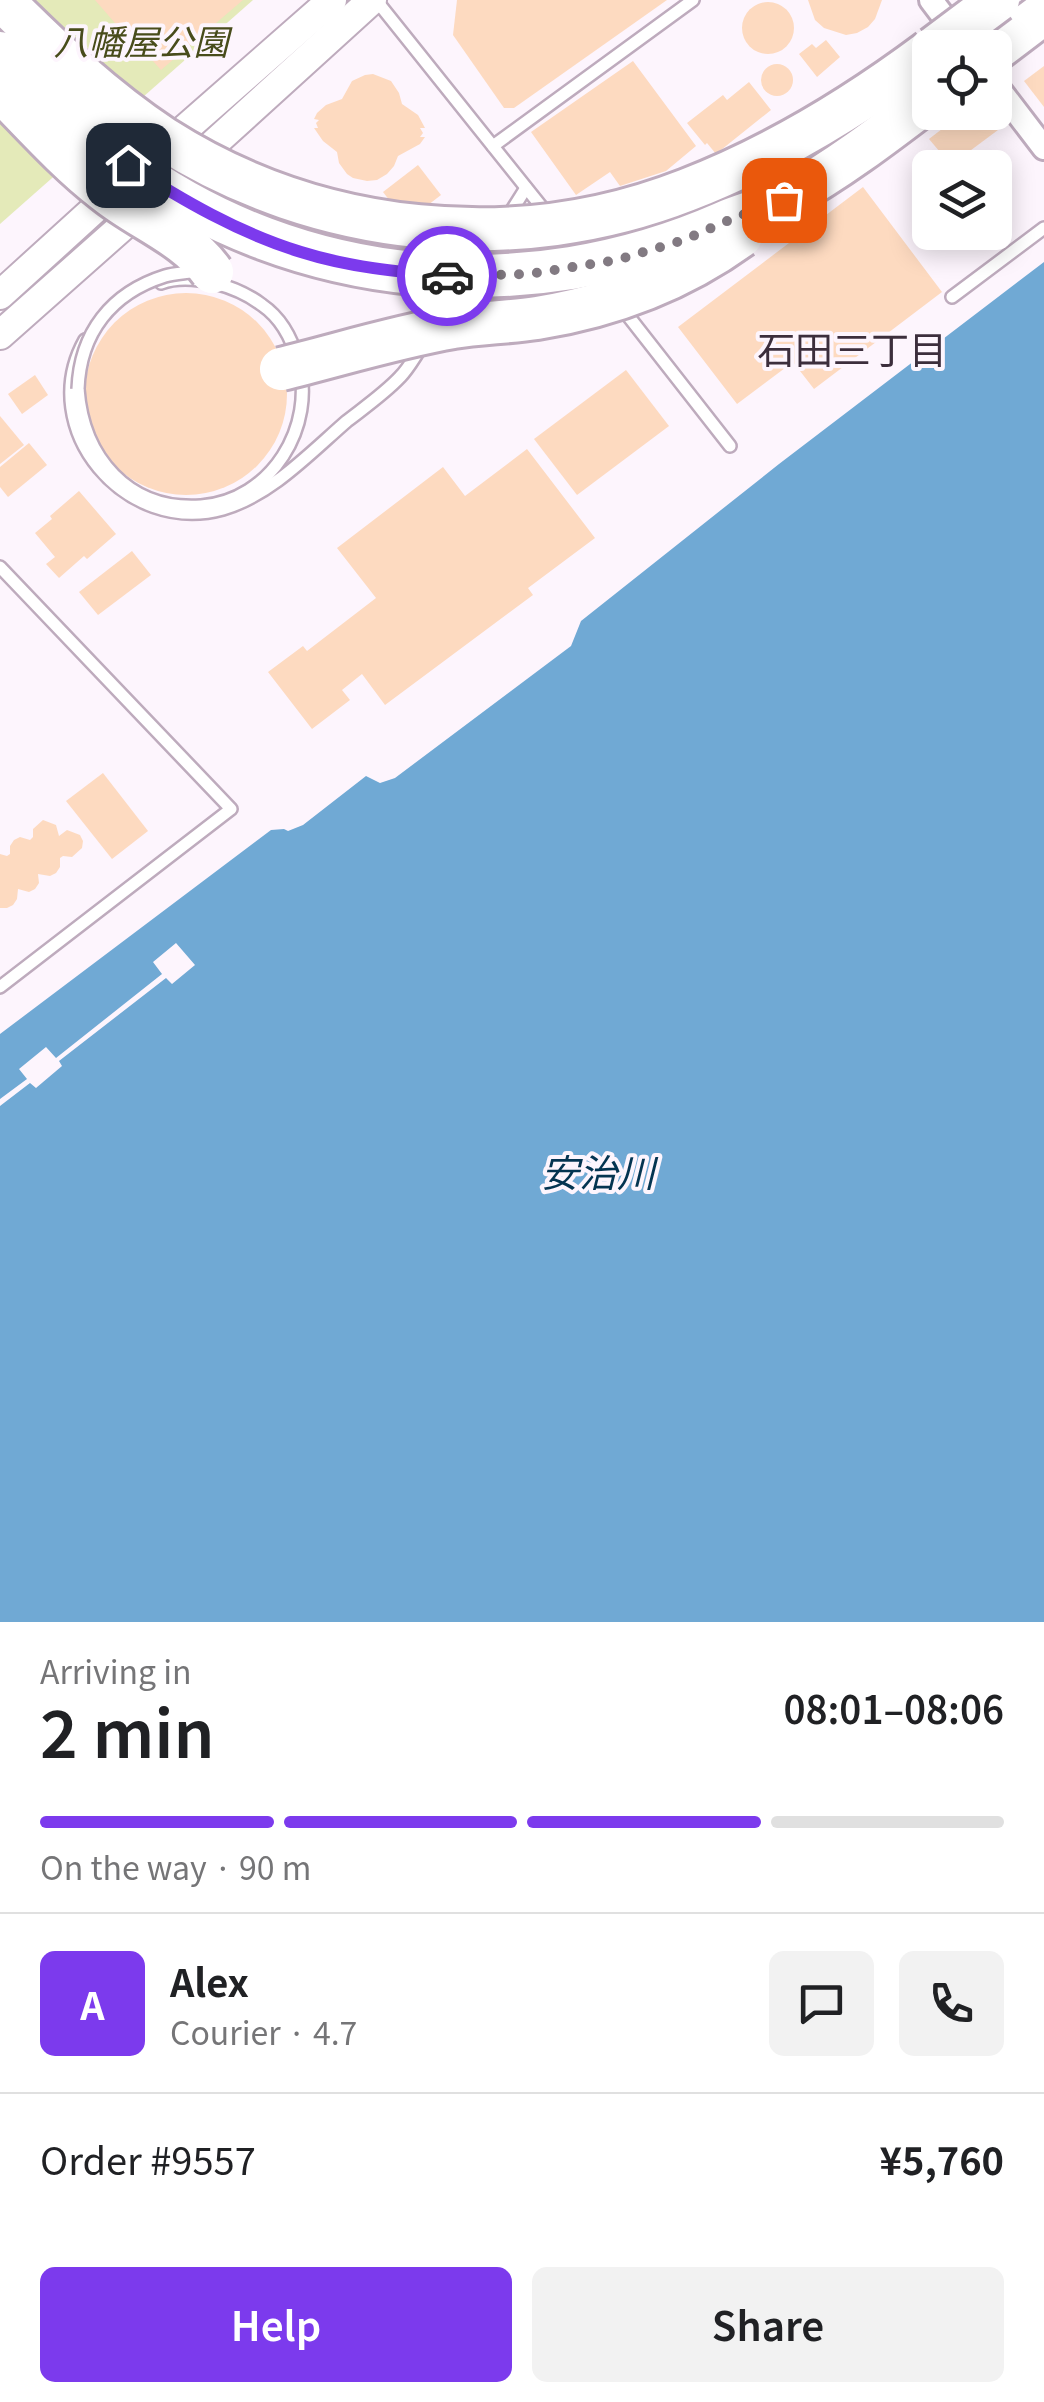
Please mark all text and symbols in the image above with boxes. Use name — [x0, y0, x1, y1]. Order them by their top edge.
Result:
park label: 八幡屋公園 — [53, 14, 233, 65]
map controls — [912, 30, 1012, 250]
button: locate — [912, 30, 1012, 130]
pin — [86, 123, 171, 208]
icon: home — [101, 138, 156, 193]
button: layers — [912, 150, 1012, 250]
pin — [742, 158, 827, 243]
icon: bag — [757, 173, 812, 228]
courier — [397, 226, 497, 326]
icon: car — [420, 249, 475, 304]
district label: 石田三丁目 — [757, 320, 947, 375]
water label: 安治川 — [541, 1143, 659, 1198]
text: Arriving in — [40, 1647, 192, 1693]
text: 08:01–08:06 — [783, 1680, 1004, 1735]
text: 2 min — [40, 1683, 215, 1777]
text: On the way · 90 m — [40, 1843, 311, 1889]
button: chat — [769, 1951, 874, 2056]
button: phone — [899, 1951, 1004, 2056]
text: Alex — [170, 1953, 249, 2008]
text: A — [80, 1976, 105, 2031]
text: Courier · 4.7 — [170, 2008, 357, 2054]
text: Order #9557 — [40, 2131, 256, 2186]
text: ¥5,760 — [880, 2131, 1004, 2186]
button: Help — [40, 2267, 512, 2382]
button: Share — [532, 2267, 1004, 2382]

